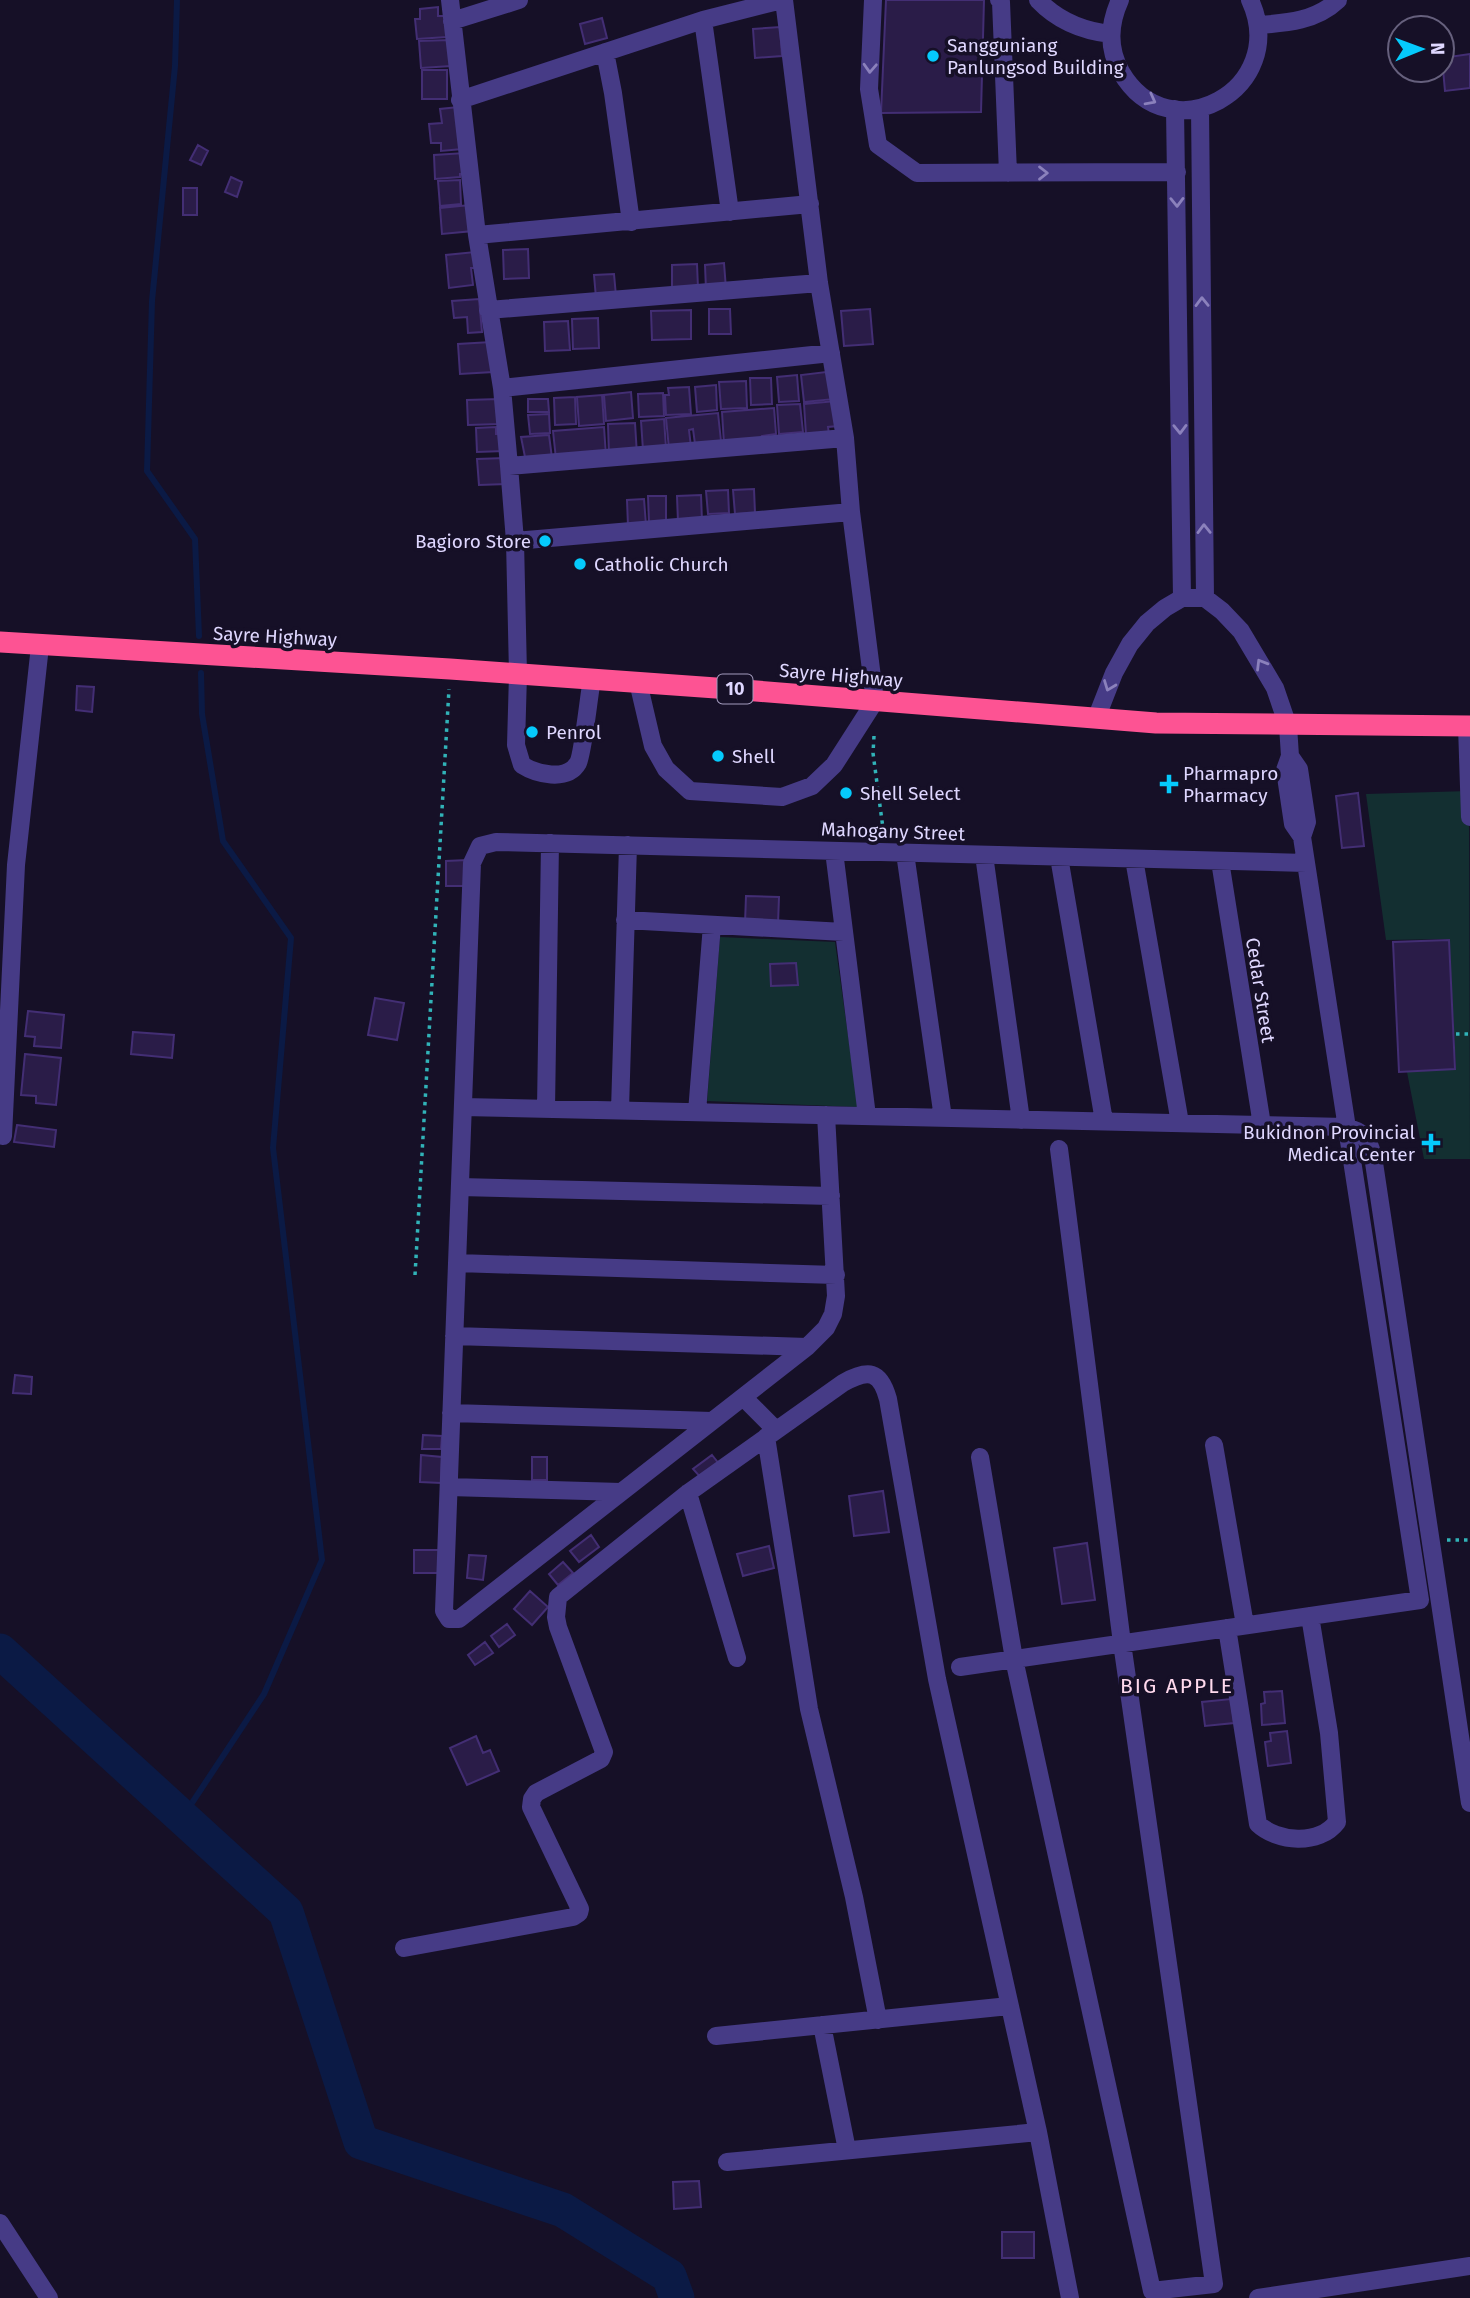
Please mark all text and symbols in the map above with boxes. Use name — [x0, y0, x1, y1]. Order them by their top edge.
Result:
north arrow — [1386, 14, 1456, 84]
place label: Sangguniang Panlungsod Building — [947, 34, 1124, 79]
text: N — [1426, 42, 1449, 55]
marker: Sangguniang Panlungsod Building — [925, 48, 941, 64]
one-way arrow — [862, 63, 877, 74]
one-way arrow — [1143, 92, 1156, 105]
one-way arrow — [1039, 165, 1049, 181]
one-way arrow — [1169, 197, 1185, 208]
one-way arrow — [1194, 296, 1210, 307]
one-way arrow — [1172, 425, 1188, 435]
one-way arrow — [1196, 524, 1212, 534]
place label: Bagioro Store — [415, 530, 531, 553]
marker: Bagioro Store — [537, 533, 553, 549]
place label: Catholic Church — [594, 553, 729, 576]
marker: Catholic Church — [572, 556, 588, 572]
street label: Sayre Highway — [212, 622, 338, 651]
one-way arrow — [1256, 658, 1269, 671]
street label: Sayre Highway — [778, 659, 904, 692]
road number: 10 — [718, 674, 752, 704]
one-way arrow — [1103, 679, 1117, 691]
place label: Penrol — [546, 721, 602, 744]
marker: Penrol — [524, 724, 540, 740]
place label: Shell — [732, 745, 775, 768]
marker: Shell — [710, 748, 726, 764]
place label: Pharmapro Pharmacy — [1183, 762, 1278, 807]
marker: Pharmapro Pharmacy — [1161, 776, 1177, 792]
place label: Shell Select — [860, 782, 961, 805]
marker: Shell Select — [838, 785, 854, 801]
street label: Mahogany Street — [821, 817, 966, 846]
street label: Cedar Street — [1241, 936, 1280, 1044]
place label: Bukidnon Provincial Medical Center — [1243, 1121, 1416, 1166]
marker: Bukidnon Provincial Medical Center — [1421, 1133, 1441, 1153]
district label: BIG APPLE — [1120, 1673, 1234, 1699]

